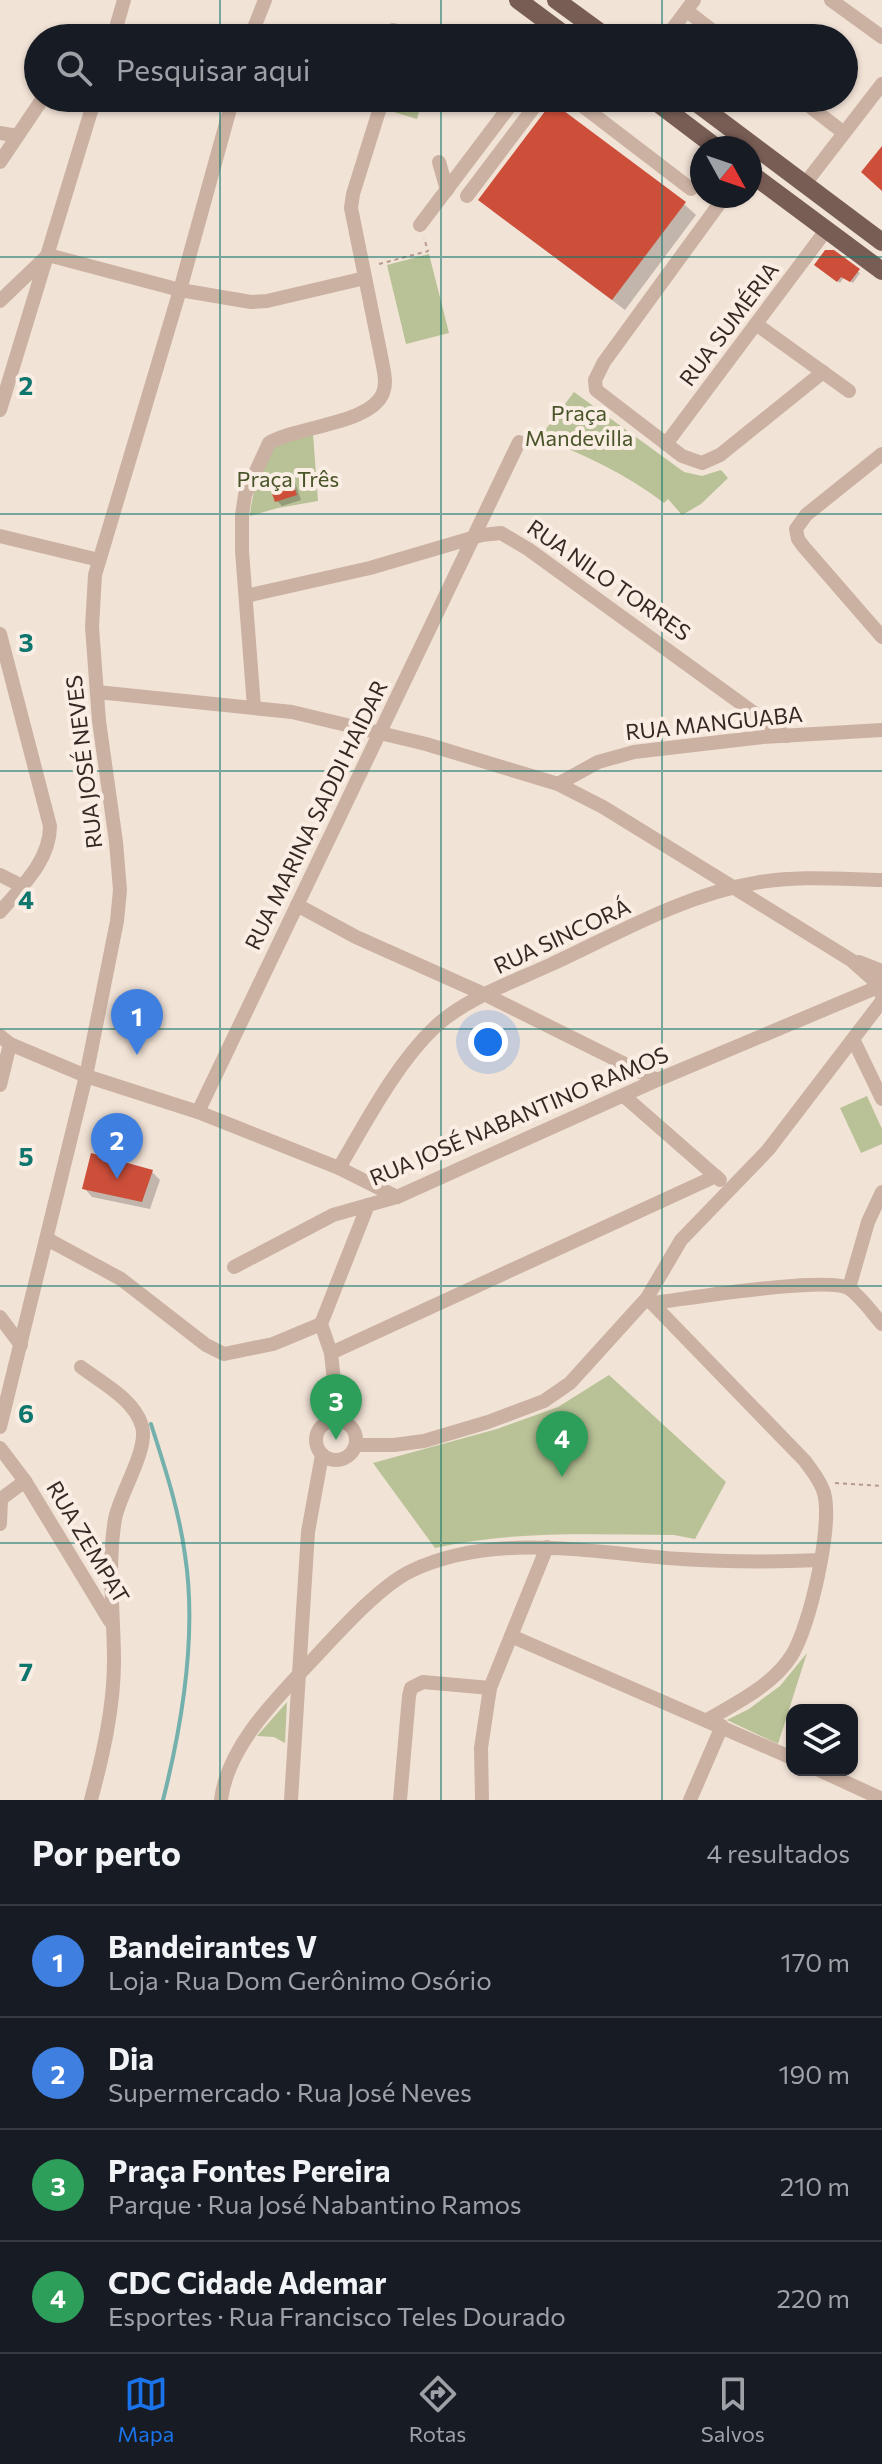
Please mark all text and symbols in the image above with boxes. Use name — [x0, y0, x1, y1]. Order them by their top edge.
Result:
search box — [24, 24, 858, 112]
icon: search — [52, 46, 96, 90]
text: Pesquisar aqui — [116, 50, 311, 87]
north arrow — [690, 136, 762, 208]
street label: RUA SUMÉRIA — [673, 256, 784, 391]
text: 2 — [19, 369, 33, 400]
park label: Praça Mandevilla — [525, 399, 633, 451]
park label: Praça Três — [237, 465, 339, 492]
street label: RUA NILO TORRES — [522, 513, 696, 646]
text: 3 — [18, 626, 34, 657]
street label: RUA JOSÉ NEVES — [59, 674, 108, 850]
street label: RUA MARINA SADDI HAIDAR — [238, 675, 393, 954]
street label: RUA MANGUABA — [624, 700, 804, 745]
text: 4 — [18, 883, 34, 914]
street label: RUA SINCORÁ — [489, 892, 634, 979]
pin: 1 — [111, 989, 163, 1055]
your location — [468, 1022, 508, 1062]
street label: RUA JOSÉ NABANTINO RAMOS — [365, 1040, 672, 1191]
pin: 2 — [91, 1113, 143, 1179]
text: 5 — [18, 1140, 34, 1171]
pin: 3 — [310, 1374, 362, 1440]
text: 6 — [18, 1397, 34, 1428]
pin: 4 — [536, 1411, 588, 1477]
street label: RUA ZEMPAT — [41, 1476, 136, 1608]
text: 7 — [19, 1655, 33, 1686]
map controls — [786, 1704, 858, 1776]
button: layers — [786, 1704, 858, 1776]
text: Por perto — [32, 1831, 181, 1873]
text: 4 resultados — [706, 1837, 850, 1868]
text: Bandeirantes V — [108, 1927, 317, 1964]
text: 1 — [52, 1946, 64, 1977]
text: 170 m — [781, 1946, 850, 1977]
text: Loja · Rua Dom Gerônimo Osório — [108, 1964, 492, 1995]
text: Dia — [108, 2039, 154, 2076]
text: 2 — [51, 2058, 65, 2089]
text: 190 m — [778, 2058, 850, 2089]
text: Supermercado · Rua José Neves — [108, 2076, 472, 2107]
text: Praça Fontes Pereira — [108, 2151, 391, 2188]
text: 3 — [50, 2170, 66, 2201]
text: 210 m — [780, 2170, 850, 2201]
text: Parque · Rua José Nabantino Ramos — [108, 2188, 522, 2219]
text: CDC Cidade Ademar — [108, 2263, 387, 2300]
text: 4 — [50, 2282, 66, 2313]
text: 220 m — [777, 2282, 850, 2313]
text: Esportes · Rua Francisco Teles Dourado — [108, 2300, 566, 2331]
tab: Mapa — [117, 2372, 174, 2447]
tab: Rotas — [409, 2372, 466, 2447]
tab: Salvos — [701, 2372, 765, 2447]

